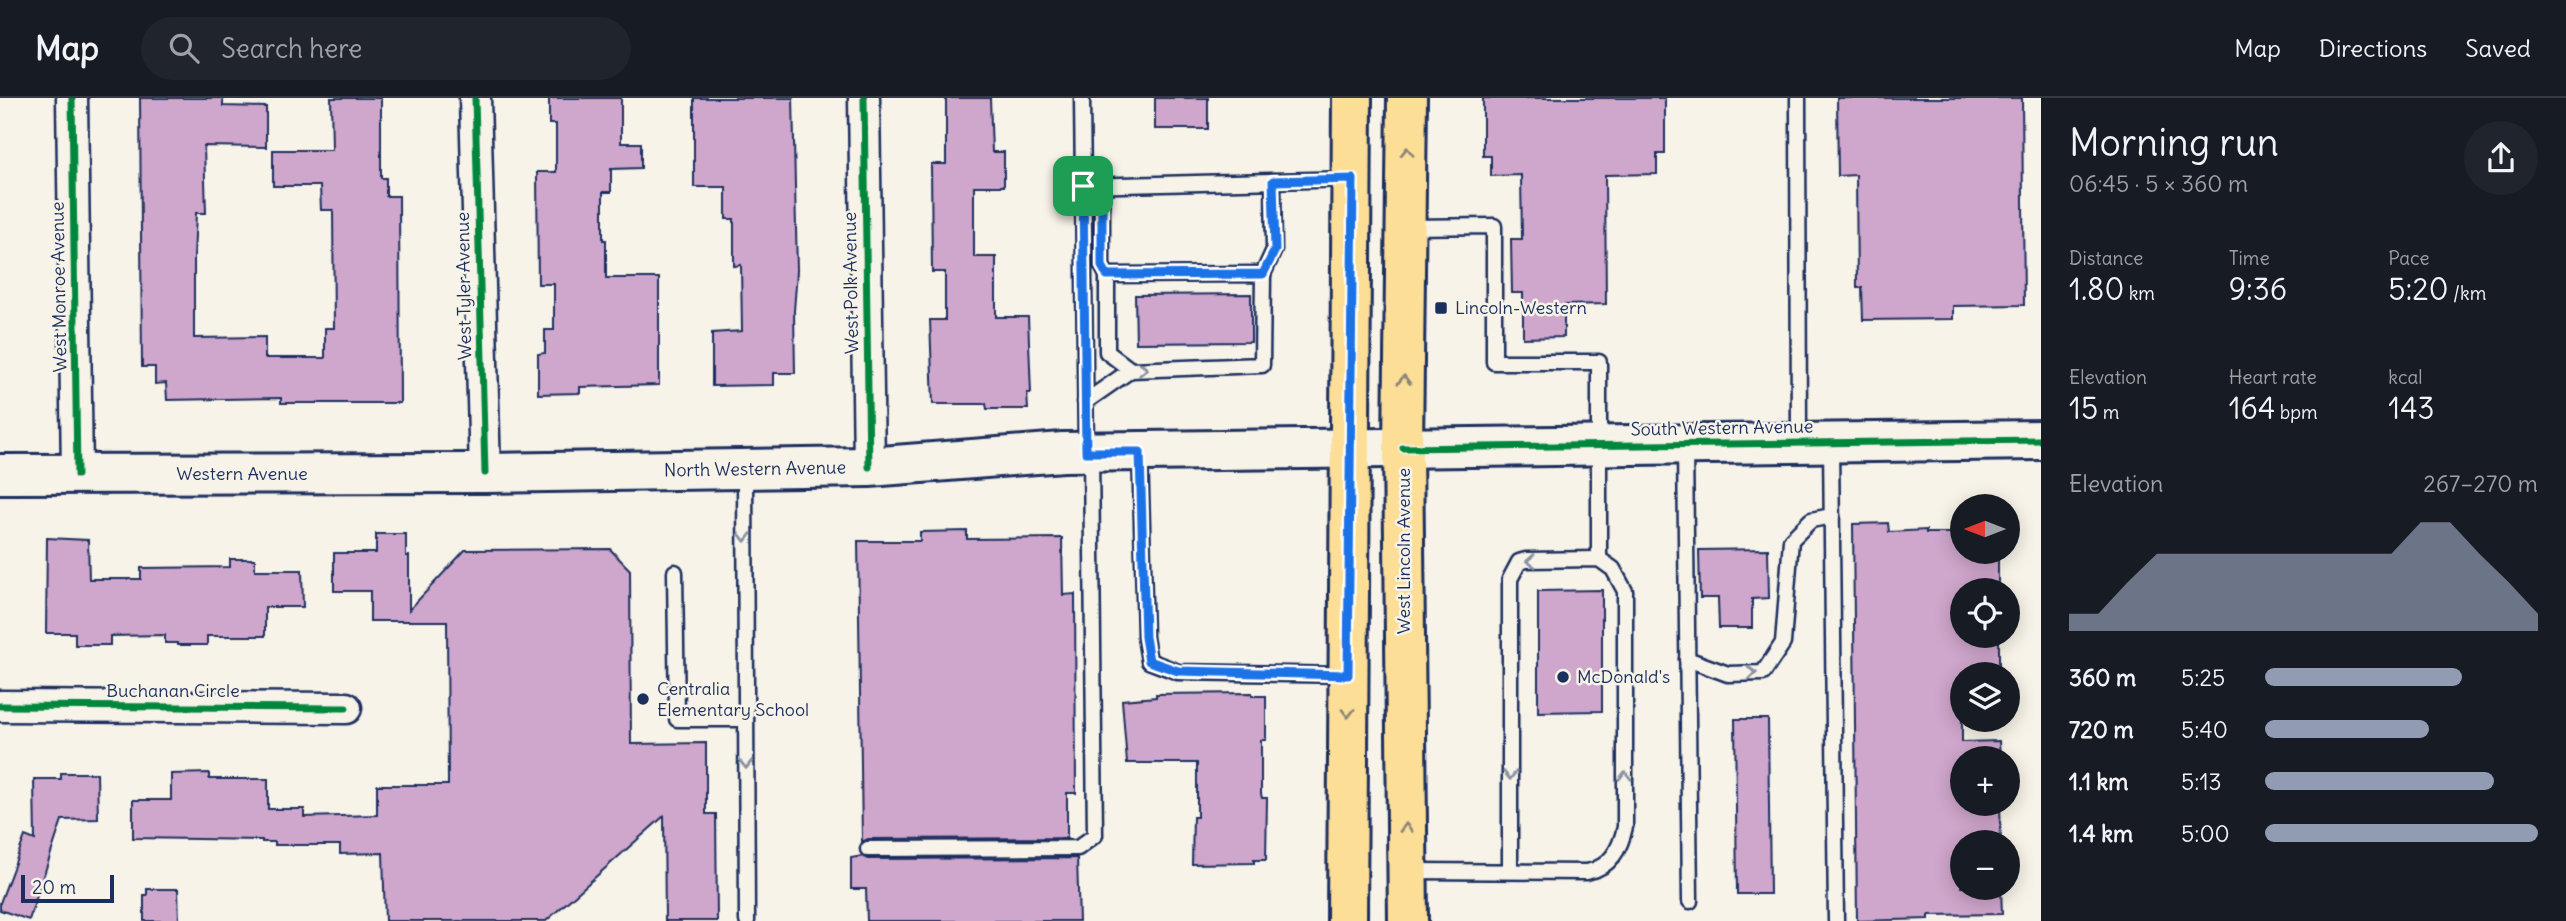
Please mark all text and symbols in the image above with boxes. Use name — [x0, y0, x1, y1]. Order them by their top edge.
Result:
search box — [141, 17, 631, 80]
text: Map — [35, 27, 99, 69]
icon: search — [165, 29, 203, 67]
text: Search here — [221, 32, 362, 65]
text: Map — [2234, 33, 2281, 63]
text: Directions — [2319, 33, 2427, 63]
text: Saved — [2465, 33, 2531, 63]
text: Morning run — [2069, 119, 2279, 166]
button: share — [2464, 121, 2538, 195]
one-way arrow — [1399, 147, 1415, 157]
pin — [1053, 156, 1113, 216]
icon: arrive — [1064, 167, 1102, 205]
text: 06:45 · 5 × 360 m — [2069, 169, 2248, 198]
street label: West Monroe Avenue — [46, 202, 71, 372]
street label: West Tyler Avenue — [451, 212, 476, 360]
street label: West Polk Avenue — [838, 212, 863, 354]
text: Distance — [2069, 246, 2143, 270]
text: Time — [2229, 246, 2270, 270]
text: Pace — [2388, 246, 2430, 270]
text: 1.80 — [2069, 270, 2124, 308]
text: 9:36 — [2229, 270, 2287, 308]
text: 5:20 — [2388, 270, 2449, 308]
text: km — [2124, 281, 2155, 305]
text: /km — [2449, 281, 2486, 305]
place label: Lincoln-Western — [1455, 296, 1587, 319]
marker: Lincoln-Western — [1433, 300, 1449, 316]
one-way arrow — [1138, 362, 1149, 377]
text: Elevation — [2069, 365, 2147, 389]
text: Heart rate — [2229, 365, 2317, 389]
text: kcal — [2388, 365, 2423, 389]
one-way arrow — [1396, 374, 1412, 385]
text: 15 — [2069, 389, 2098, 427]
text: 164 — [2229, 389, 2275, 427]
text: 143 — [2388, 389, 2435, 427]
text: m — [2098, 400, 2119, 424]
text: bpm — [2275, 400, 2318, 424]
street label: South Western Avenue — [1630, 414, 1814, 441]
street label: North Western Avenue — [664, 455, 846, 482]
street label: Western Avenue — [176, 462, 308, 485]
street label: West Lincoln Avenue — [1392, 468, 1415, 634]
text: Elevation — [2069, 469, 2163, 498]
text: 267–270 m — [2423, 469, 2538, 498]
north arrow — [1950, 494, 2020, 564]
map controls — [1950, 494, 2020, 900]
one-way arrow — [737, 532, 753, 543]
one-way arrow — [1525, 553, 1536, 568]
button: locate — [1950, 578, 2020, 648]
button: layers — [1950, 662, 2020, 732]
text: 360 m — [2069, 663, 2136, 692]
text: 5:25 — [2181, 663, 2225, 692]
place label: McDonald's — [1577, 665, 1670, 688]
one-way arrow — [1747, 666, 1758, 681]
marker: McDonald's — [1555, 669, 1571, 685]
place label: Centralia Elementary School — [657, 677, 809, 721]
street label: Buchanan Circle — [106, 679, 240, 702]
marker: Centralia Elementary School — [635, 691, 651, 707]
one-way arrow — [1340, 708, 1356, 719]
text: 720 m — [2069, 715, 2134, 744]
text: 5:40 — [2181, 715, 2228, 744]
button: + — [1950, 746, 2020, 816]
one-way arrow — [738, 760, 754, 770]
text: 1.1 km — [2069, 767, 2128, 796]
text: 5:13 — [2181, 767, 2222, 796]
one-way arrow — [1502, 770, 1518, 780]
one-way arrow — [1617, 770, 1633, 781]
text: 1.4 km — [2069, 819, 2133, 848]
text: 5:00 — [2181, 819, 2230, 848]
one-way arrow — [1399, 823, 1414, 834]
button: − — [1950, 830, 2020, 900]
scale bar — [21, 872, 114, 904]
text: 20 m — [32, 875, 76, 899]

